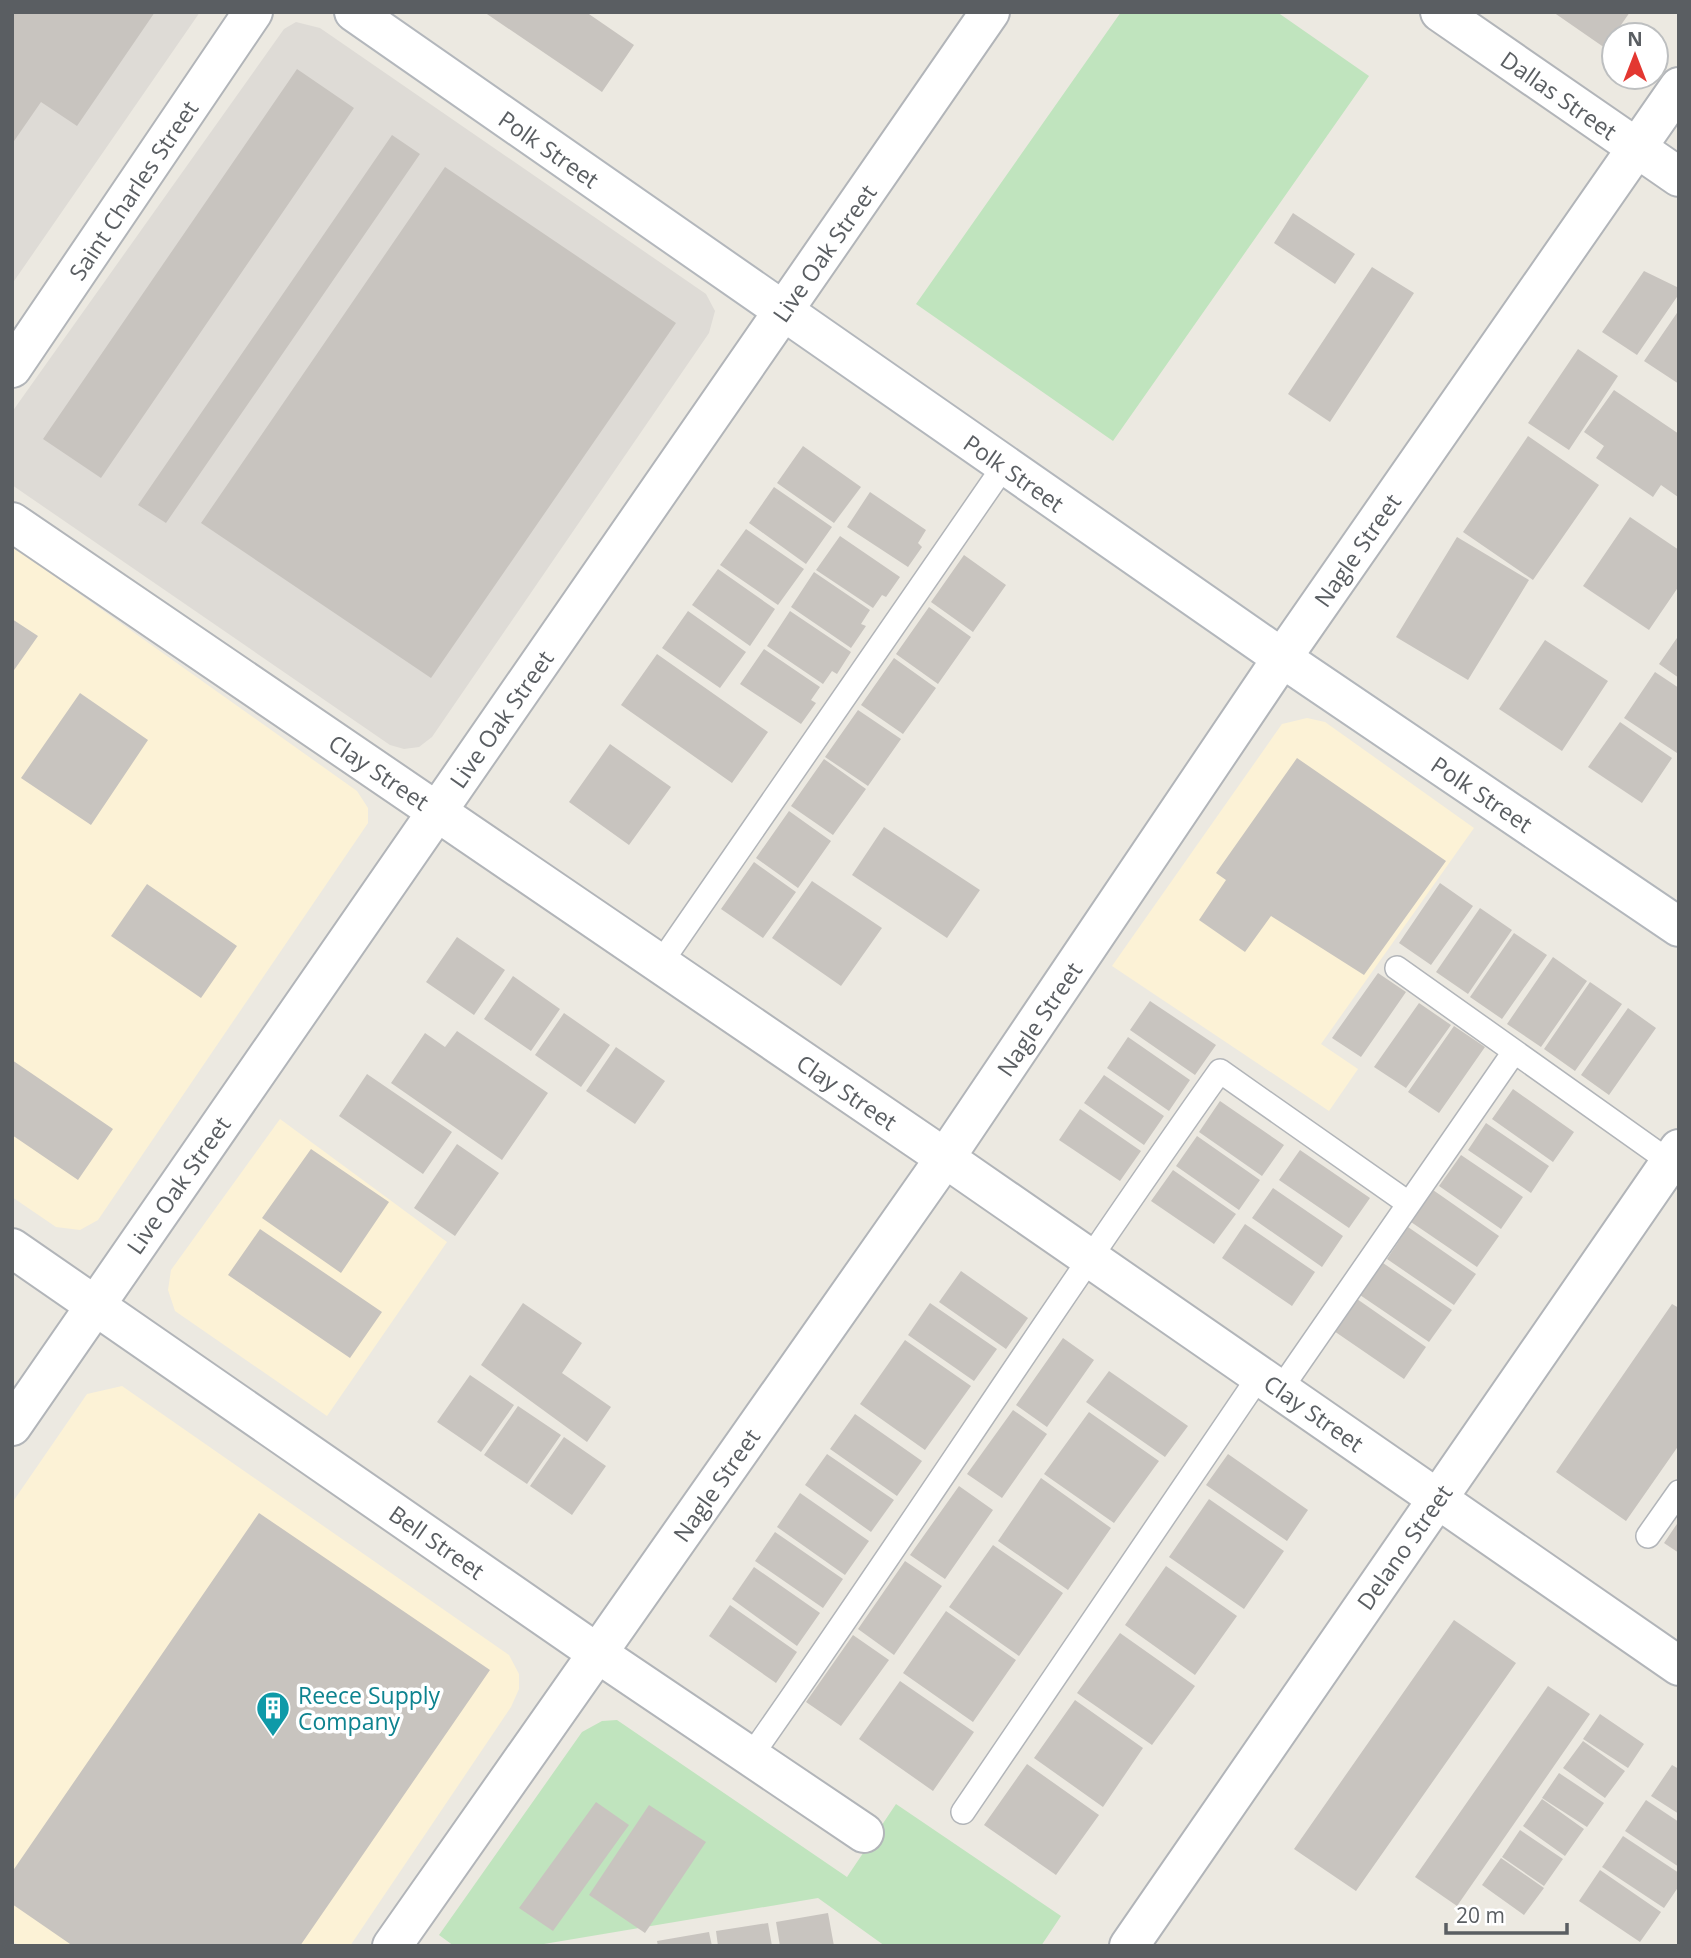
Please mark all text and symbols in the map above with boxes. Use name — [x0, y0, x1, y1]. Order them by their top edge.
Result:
north arrow — [1600, 21, 1670, 91]
text: N — [1627, 26, 1643, 52]
street label: Dallas Street — [1495, 43, 1623, 147]
street label: Saint Charles Street — [61, 94, 205, 286]
street label: Polk Street — [492, 103, 606, 195]
street label: Live Oak Street — [765, 178, 883, 328]
street label: Polk Street — [957, 427, 1071, 519]
street label: Nagle Street — [1306, 487, 1408, 613]
street label: Live Oak Street — [442, 644, 560, 794]
street label: Clay Street — [322, 727, 436, 817]
street label: Polk Street — [1425, 748, 1539, 840]
street label: Nagle Street — [989, 956, 1089, 1082]
street label: Clay Street — [790, 1047, 904, 1137]
street label: Live Oak Street — [119, 1110, 237, 1260]
street label: Clay Street — [1258, 1367, 1370, 1459]
street label: Nagle Street — [665, 1422, 767, 1548]
street label: Delano Street — [1349, 1478, 1459, 1616]
street label: Bell Street — [383, 1497, 491, 1587]
place label: Reece Supply Company — [298, 1679, 441, 1737]
building icon: Reece Supply Company — [254, 1689, 292, 1738]
scale bar — [1446, 1892, 1567, 1936]
text: 20 m — [1456, 1901, 1505, 1929]

